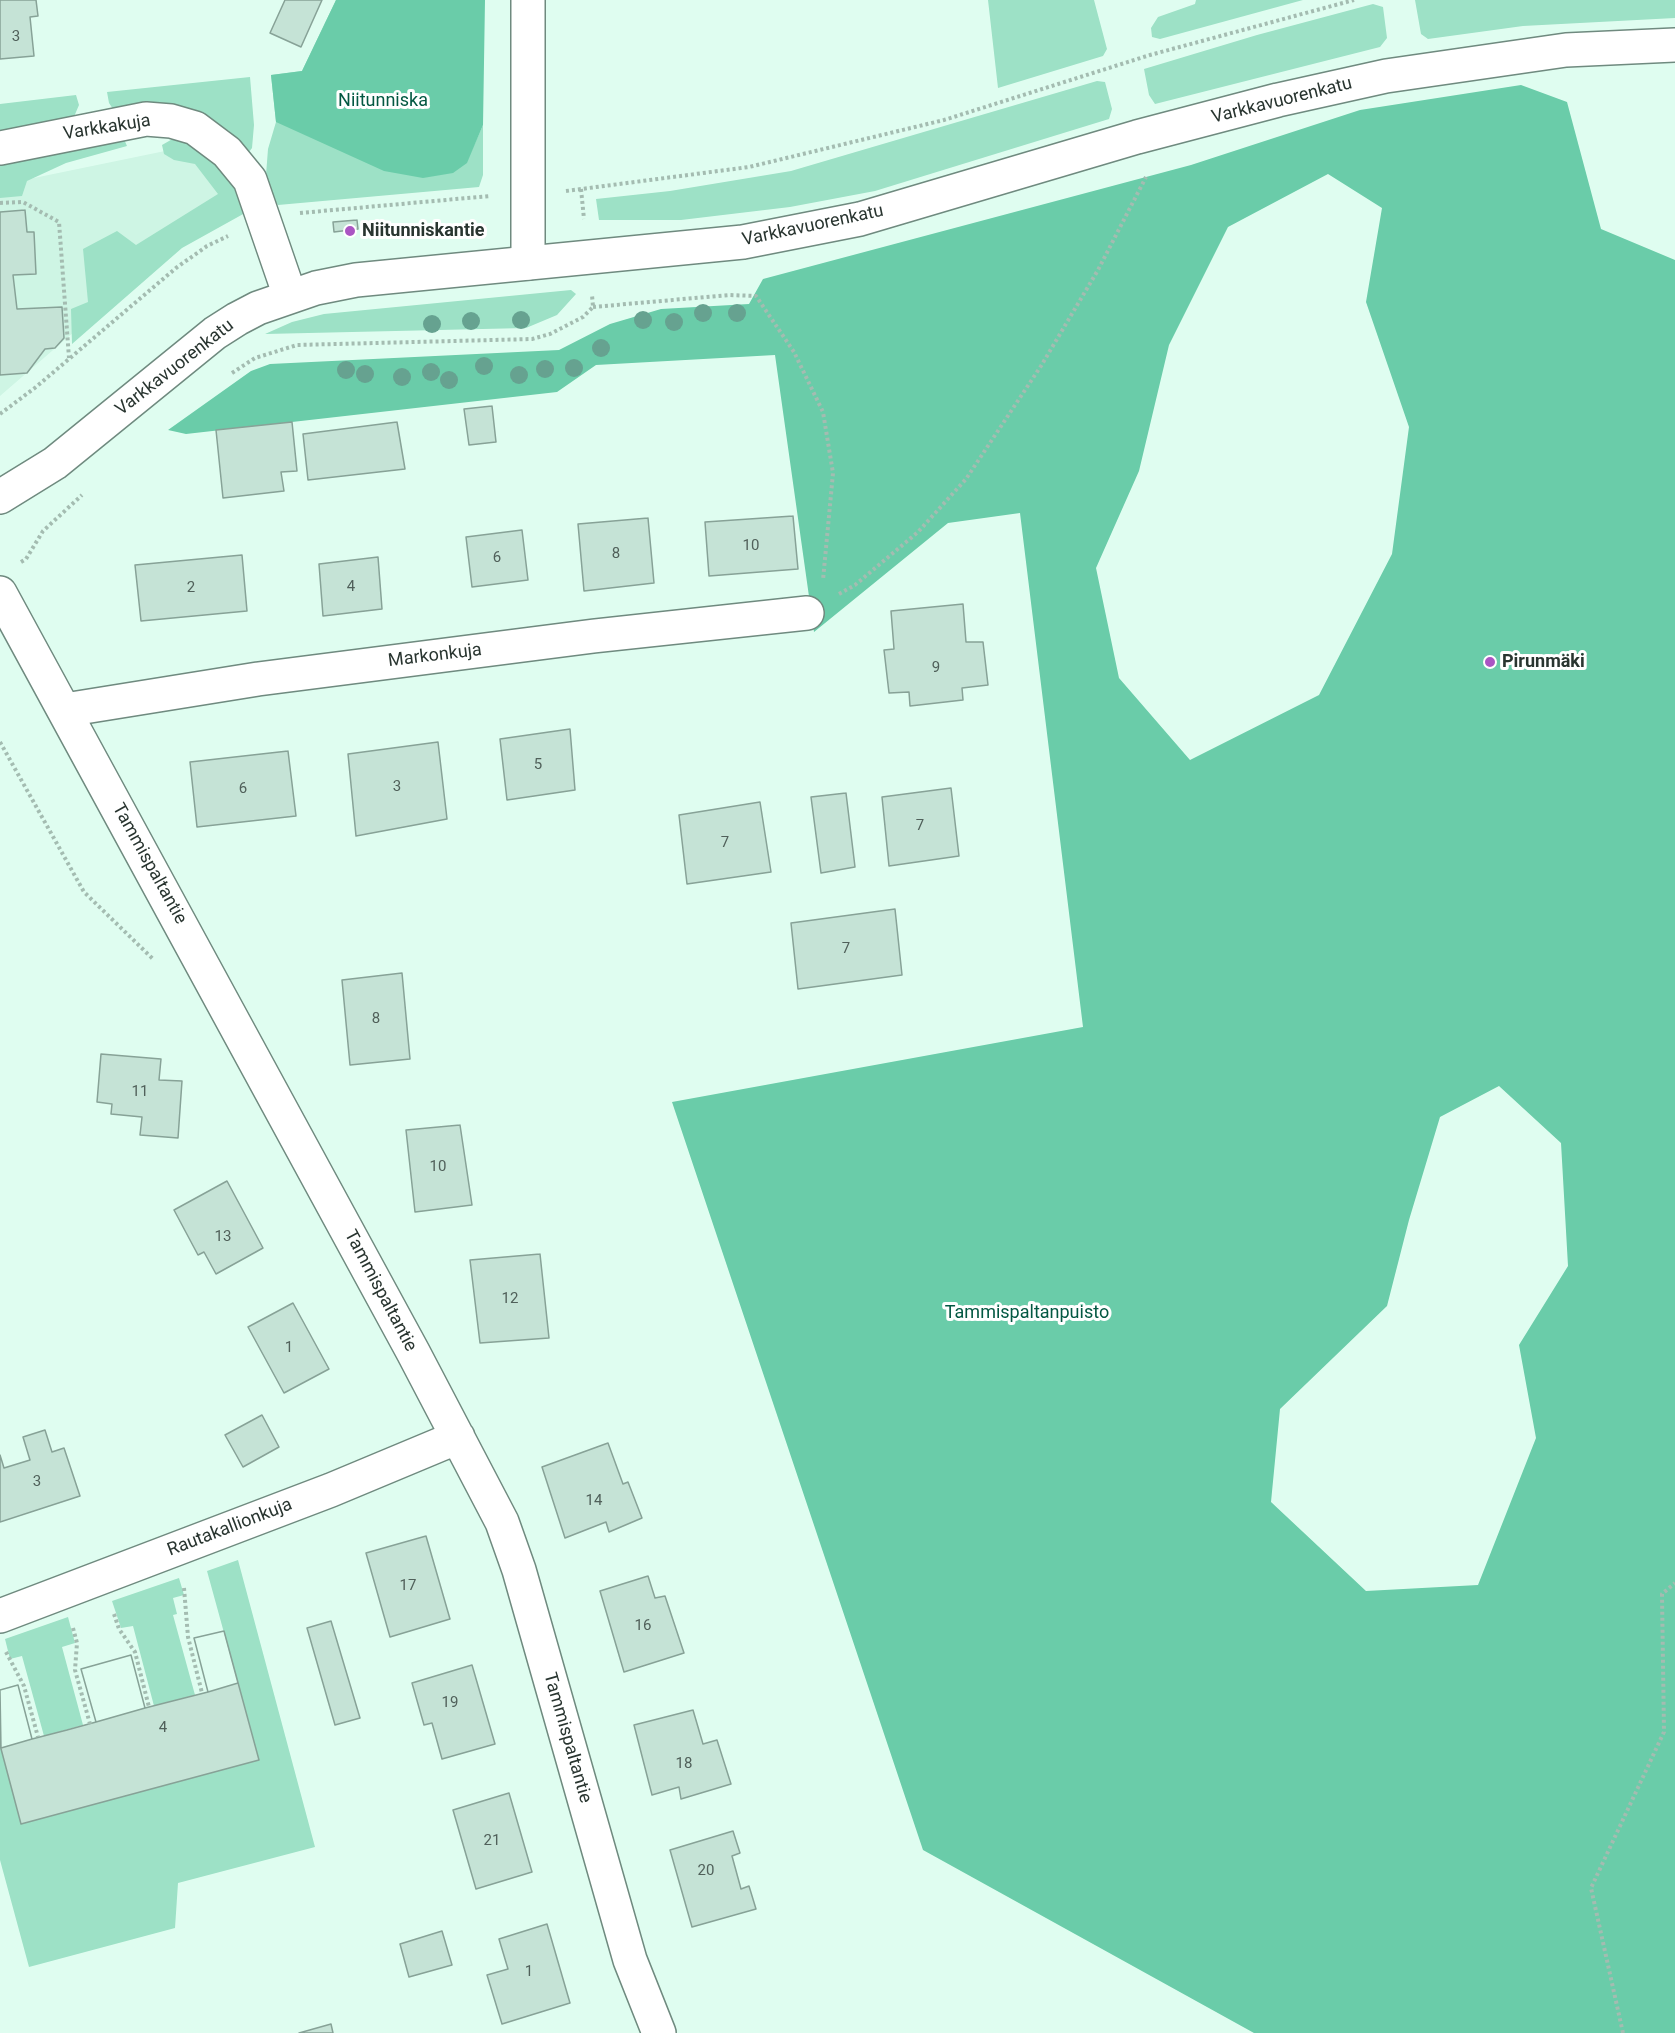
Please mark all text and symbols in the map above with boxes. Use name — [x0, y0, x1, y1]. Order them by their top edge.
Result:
house number: 3 — [12, 28, 20, 46]
street label: Varkkavuorenkatu — [1210, 73, 1354, 129]
park label: Niitunniska — [338, 90, 428, 112]
street label: Varkkakuja — [62, 110, 152, 146]
street label: Varkkavuorenkatu — [740, 200, 886, 252]
place label: Niitunniskantie — [362, 220, 485, 242]
marker: Niitunniskantie — [343, 224, 357, 238]
street label: Varkkavuorenkatu — [112, 315, 238, 421]
house number: 10 — [743, 537, 759, 555]
house number: 8 — [612, 545, 620, 563]
house number: 6 — [493, 549, 501, 567]
house number: 4 — [347, 578, 355, 596]
house number: 2 — [187, 579, 195, 597]
street label: Markonkuja — [387, 640, 483, 672]
place label: Pirunmäki — [1502, 651, 1585, 673]
marker: Pirunmäki — [1483, 655, 1497, 669]
house number: 9 — [932, 659, 940, 677]
house number: 5 — [534, 756, 542, 774]
house number: 3 — [393, 778, 401, 796]
house number: 6 — [239, 780, 247, 798]
street label: Tammispaltantie — [107, 800, 191, 928]
house number: 7 — [916, 817, 924, 835]
house number: 7 — [721, 834, 729, 852]
house number: 7 — [842, 940, 850, 958]
house number: 8 — [372, 1010, 380, 1028]
house number: 11 — [132, 1083, 148, 1101]
house number: 10 — [430, 1158, 446, 1176]
street label: Tammispaltantie — [339, 1227, 421, 1355]
house number: 13 — [215, 1228, 231, 1246]
house number: 12 — [502, 1290, 518, 1308]
park label: Tammispaltanpuisto — [945, 1302, 1109, 1324]
house number: 1 — [285, 1339, 293, 1357]
house number: 3 — [33, 1473, 41, 1491]
house number: 14 — [586, 1492, 602, 1510]
street label: Rautakallionkuja — [165, 1494, 295, 1562]
house number: 17 — [400, 1577, 416, 1595]
house number: 16 — [635, 1617, 651, 1635]
street label: Tammispaltantie — [538, 1670, 596, 1806]
house number: 19 — [442, 1694, 458, 1712]
house number: 4 — [159, 1719, 167, 1737]
house number: 18 — [676, 1755, 692, 1773]
house number: 21 — [484, 1832, 500, 1850]
house number: 20 — [698, 1862, 714, 1880]
house number: 1 — [525, 1963, 533, 1981]

